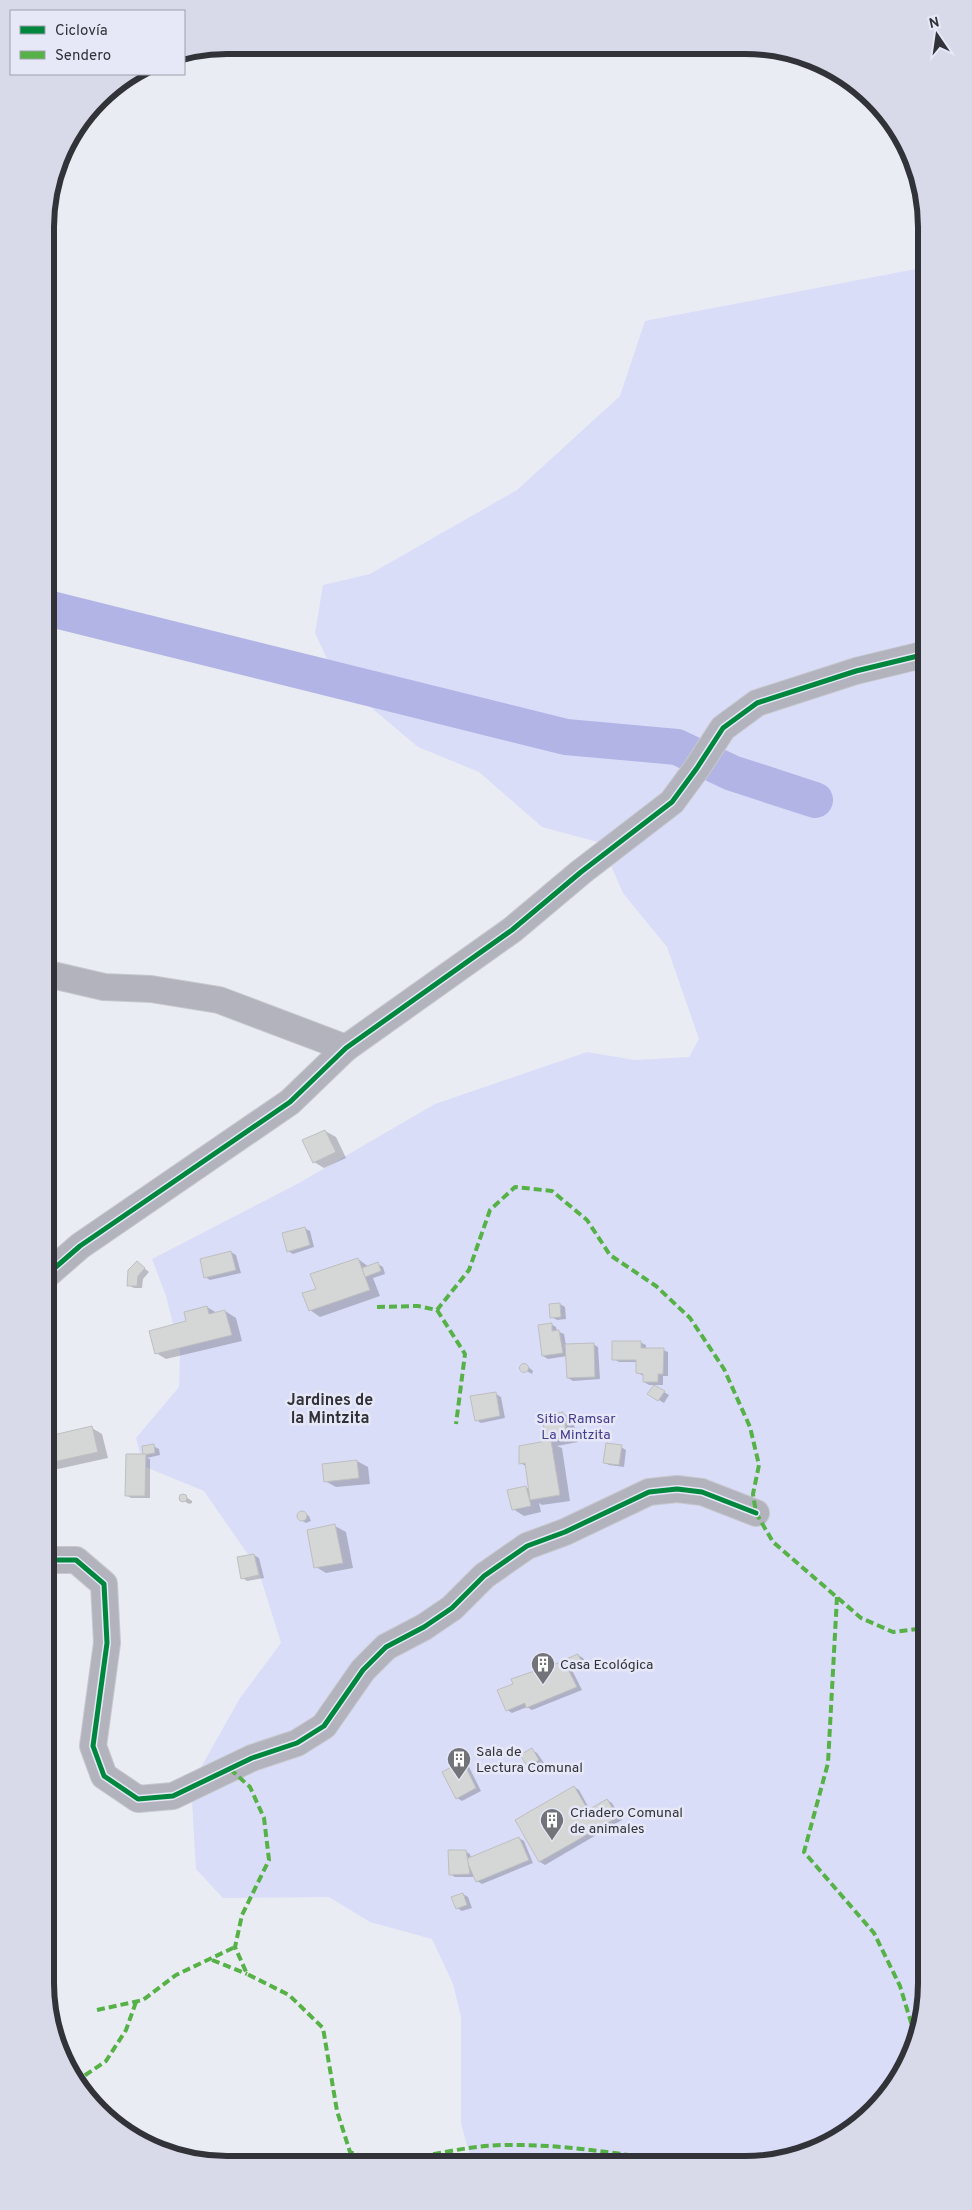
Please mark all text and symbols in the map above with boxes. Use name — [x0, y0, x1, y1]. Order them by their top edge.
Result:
legend — [10, 10, 185, 75]
north arrow — [912, 10, 962, 60]
text: N — [928, 14, 941, 33]
text: Ciclovía — [55, 22, 108, 41]
text: Sendero — [55, 47, 111, 66]
district label: Jardines de la Mintzita — [287, 1391, 373, 1429]
park label: Sitio Ramsar La Mintzita — [536, 1411, 616, 1444]
building icon: Casa Ecológica — [530, 1651, 556, 1685]
place label: Casa Ecológica — [560, 1657, 653, 1674]
place label: Sala de Lectura Comunal — [476, 1744, 583, 1777]
building icon: Sala de Lectura Comunal — [446, 1746, 472, 1780]
place label: Criadero Comunal de animales — [570, 1805, 683, 1838]
building icon: Criadero Comunal de animales — [539, 1807, 565, 1841]

